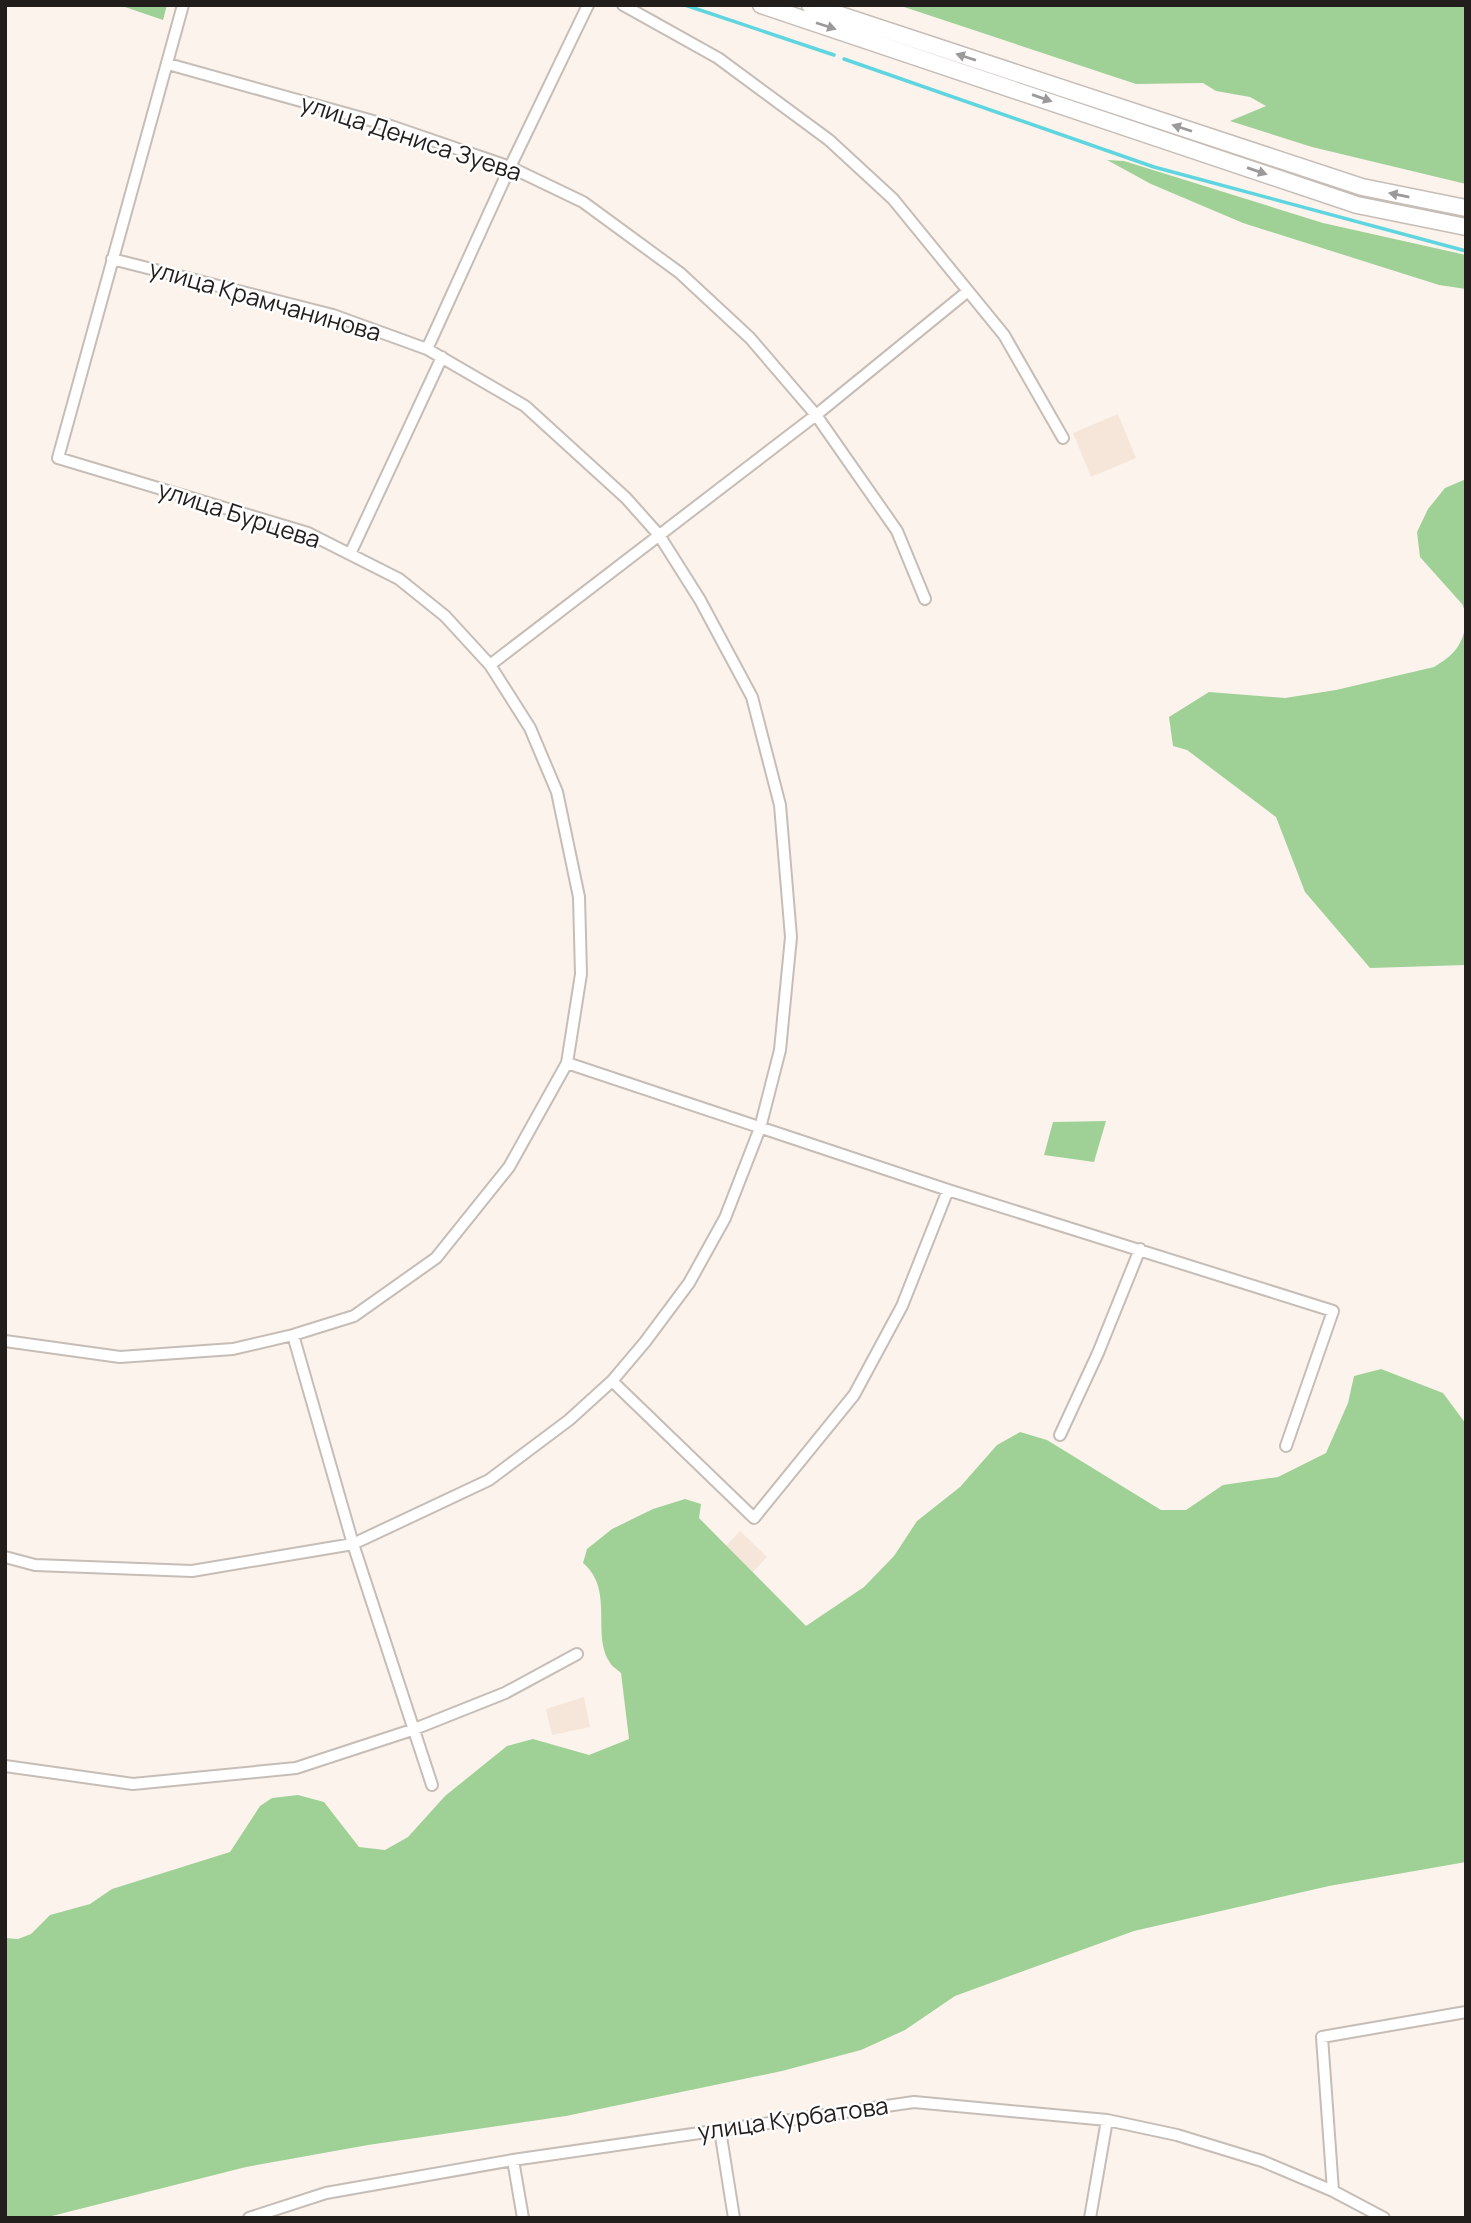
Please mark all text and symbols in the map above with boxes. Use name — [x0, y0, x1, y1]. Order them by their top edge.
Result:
one-way arrow — [816, 21, 837, 32]
one-way arrow — [955, 51, 976, 62]
street label: улица Дениса Зуева — [297, 85, 526, 188]
one-way arrow — [1032, 93, 1053, 104]
one-way arrow — [1171, 122, 1192, 133]
one-way arrow — [1247, 166, 1268, 177]
one-way arrow — [1388, 189, 1410, 200]
street label: улица Крамчанинова — [146, 251, 385, 348]
street label: улица Бурцева — [154, 472, 325, 555]
street label: улица Курбатова — [695, 2088, 890, 2147]

